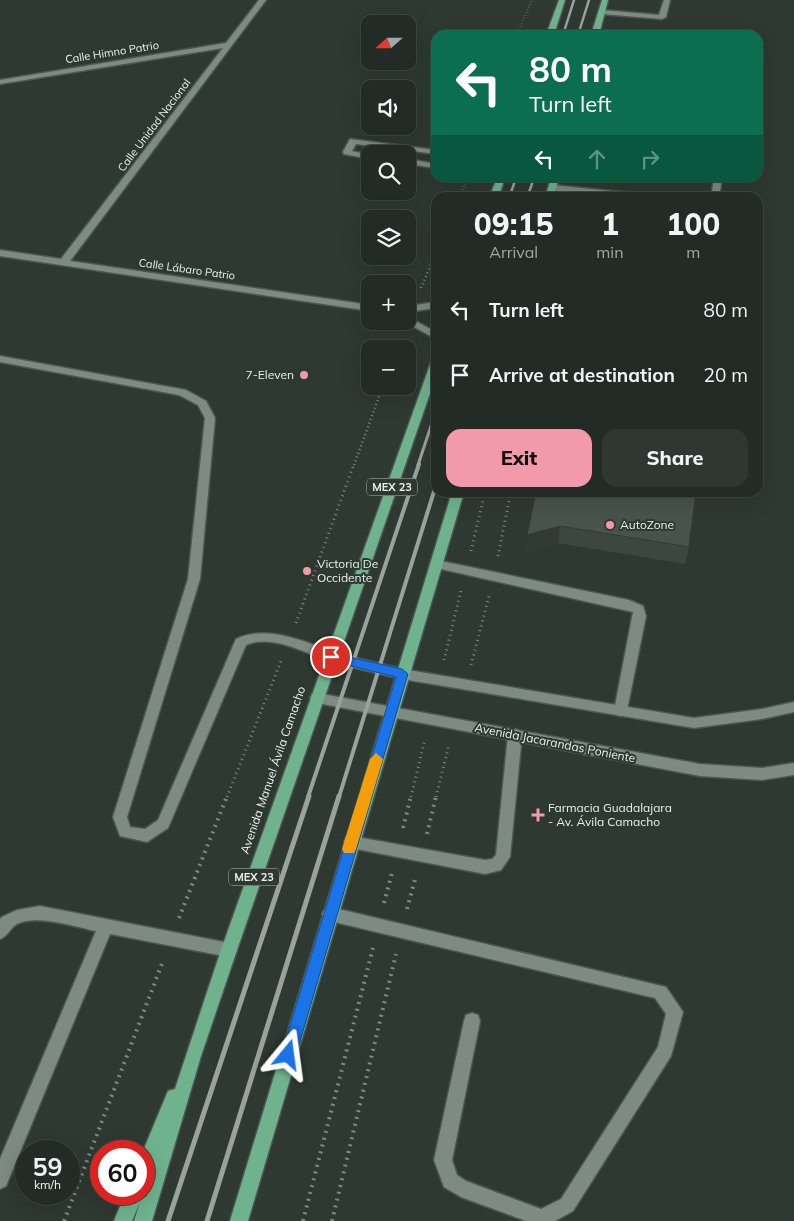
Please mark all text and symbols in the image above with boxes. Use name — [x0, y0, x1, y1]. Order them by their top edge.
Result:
north arrow — [361, 15, 416, 70]
map controls — [361, 15, 416, 395]
street label: Calle Himno Patrio — [64, 38, 160, 66]
text: 80 m — [529, 47, 612, 91]
icon: left — [446, 50, 511, 115]
street label: Calle Unidad Nacional — [115, 76, 193, 174]
button: sound — [361, 80, 416, 135]
text: Turn left — [529, 90, 612, 118]
button: search — [361, 145, 416, 200]
icon: left — [530, 145, 558, 173]
icon: ahead — [583, 145, 611, 173]
icon: right — [636, 145, 664, 173]
text: 09:15 — [474, 205, 554, 243]
text: 1 — [601, 205, 619, 243]
text: 100 — [666, 205, 720, 243]
button: layers — [361, 210, 416, 265]
text: Arrival — [489, 242, 538, 262]
text: min — [596, 242, 624, 262]
text: m — [686, 242, 700, 262]
street label: Calle Lábaro Patrio — [138, 255, 236, 283]
button: + — [361, 275, 416, 330]
icon: left — [446, 296, 474, 324]
text: Turn left — [489, 298, 564, 322]
text: 80 m — [704, 298, 748, 322]
button: − — [361, 340, 416, 395]
icon: arrive — [446, 361, 474, 389]
text: Arrive at destination — [489, 363, 675, 387]
text: 20 m — [704, 363, 748, 387]
place label: 7-Eleven — [245, 367, 294, 382]
marker: 7-Eleven — [298, 369, 310, 381]
button: Exit — [446, 429, 592, 487]
button: Share — [602, 429, 748, 487]
road number: MEX 23 — [367, 478, 417, 496]
place label: AutoZone — [620, 517, 674, 532]
marker: AutoZone — [604, 519, 616, 531]
place label: Victoria De Occidente — [317, 556, 378, 585]
marker: Victoria De Occidente — [301, 565, 313, 577]
pin — [310, 636, 352, 678]
icon: arrive — [317, 643, 345, 671]
street label: Avenida Manuel Ávila Camacho — [237, 684, 308, 856]
street label: Avenida Jacarandas Poniente — [473, 720, 637, 765]
place label: Farmacia Guadalajara - Av. Ávila Camacho — [548, 800, 672, 829]
marker: Farmacia Guadalajara - Av. Ávila Camacho — [532, 809, 544, 821]
road number: MEX 23 — [229, 869, 279, 886]
position arrow — [261, 1028, 313, 1080]
speed limit sign: 60 — [90, 1140, 155, 1205]
text: 59 — [32, 1151, 63, 1182]
text: km/h — [34, 1177, 61, 1192]

